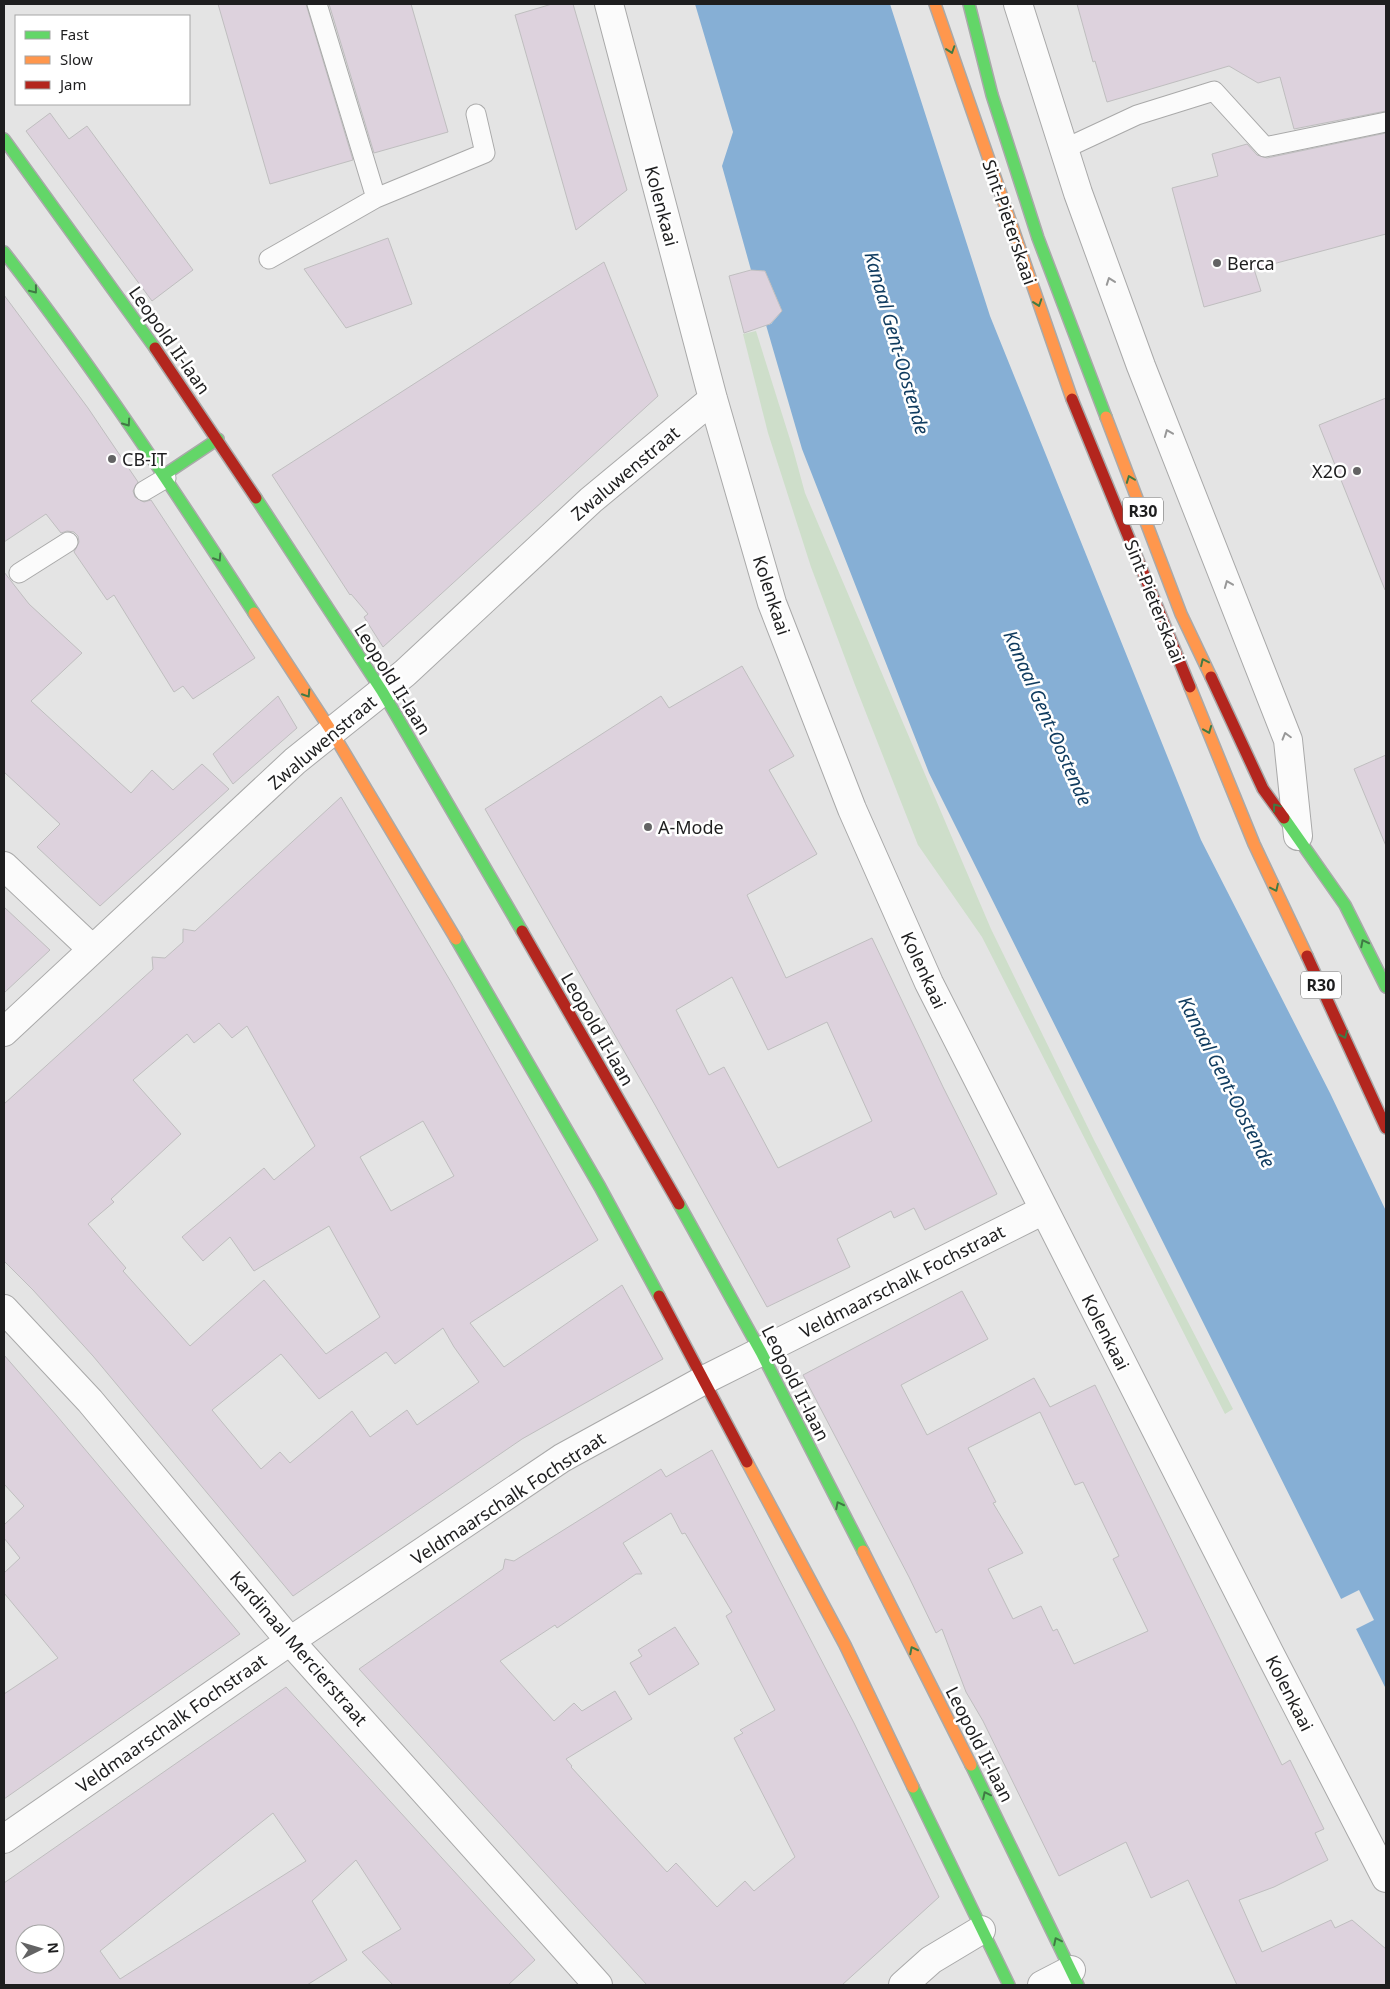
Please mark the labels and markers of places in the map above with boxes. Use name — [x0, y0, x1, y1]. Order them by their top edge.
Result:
place label: Berca — [1227, 251, 1275, 275]
marker: Berca — [1211, 257, 1223, 269]
place label: CB-IT — [122, 447, 167, 471]
marker: CB-IT — [106, 453, 118, 465]
place label: X2O — [1312, 459, 1347, 483]
marker: X2O — [1351, 465, 1363, 477]
place label: A-Mode — [658, 815, 724, 839]
marker: A-Mode — [642, 821, 654, 833]

